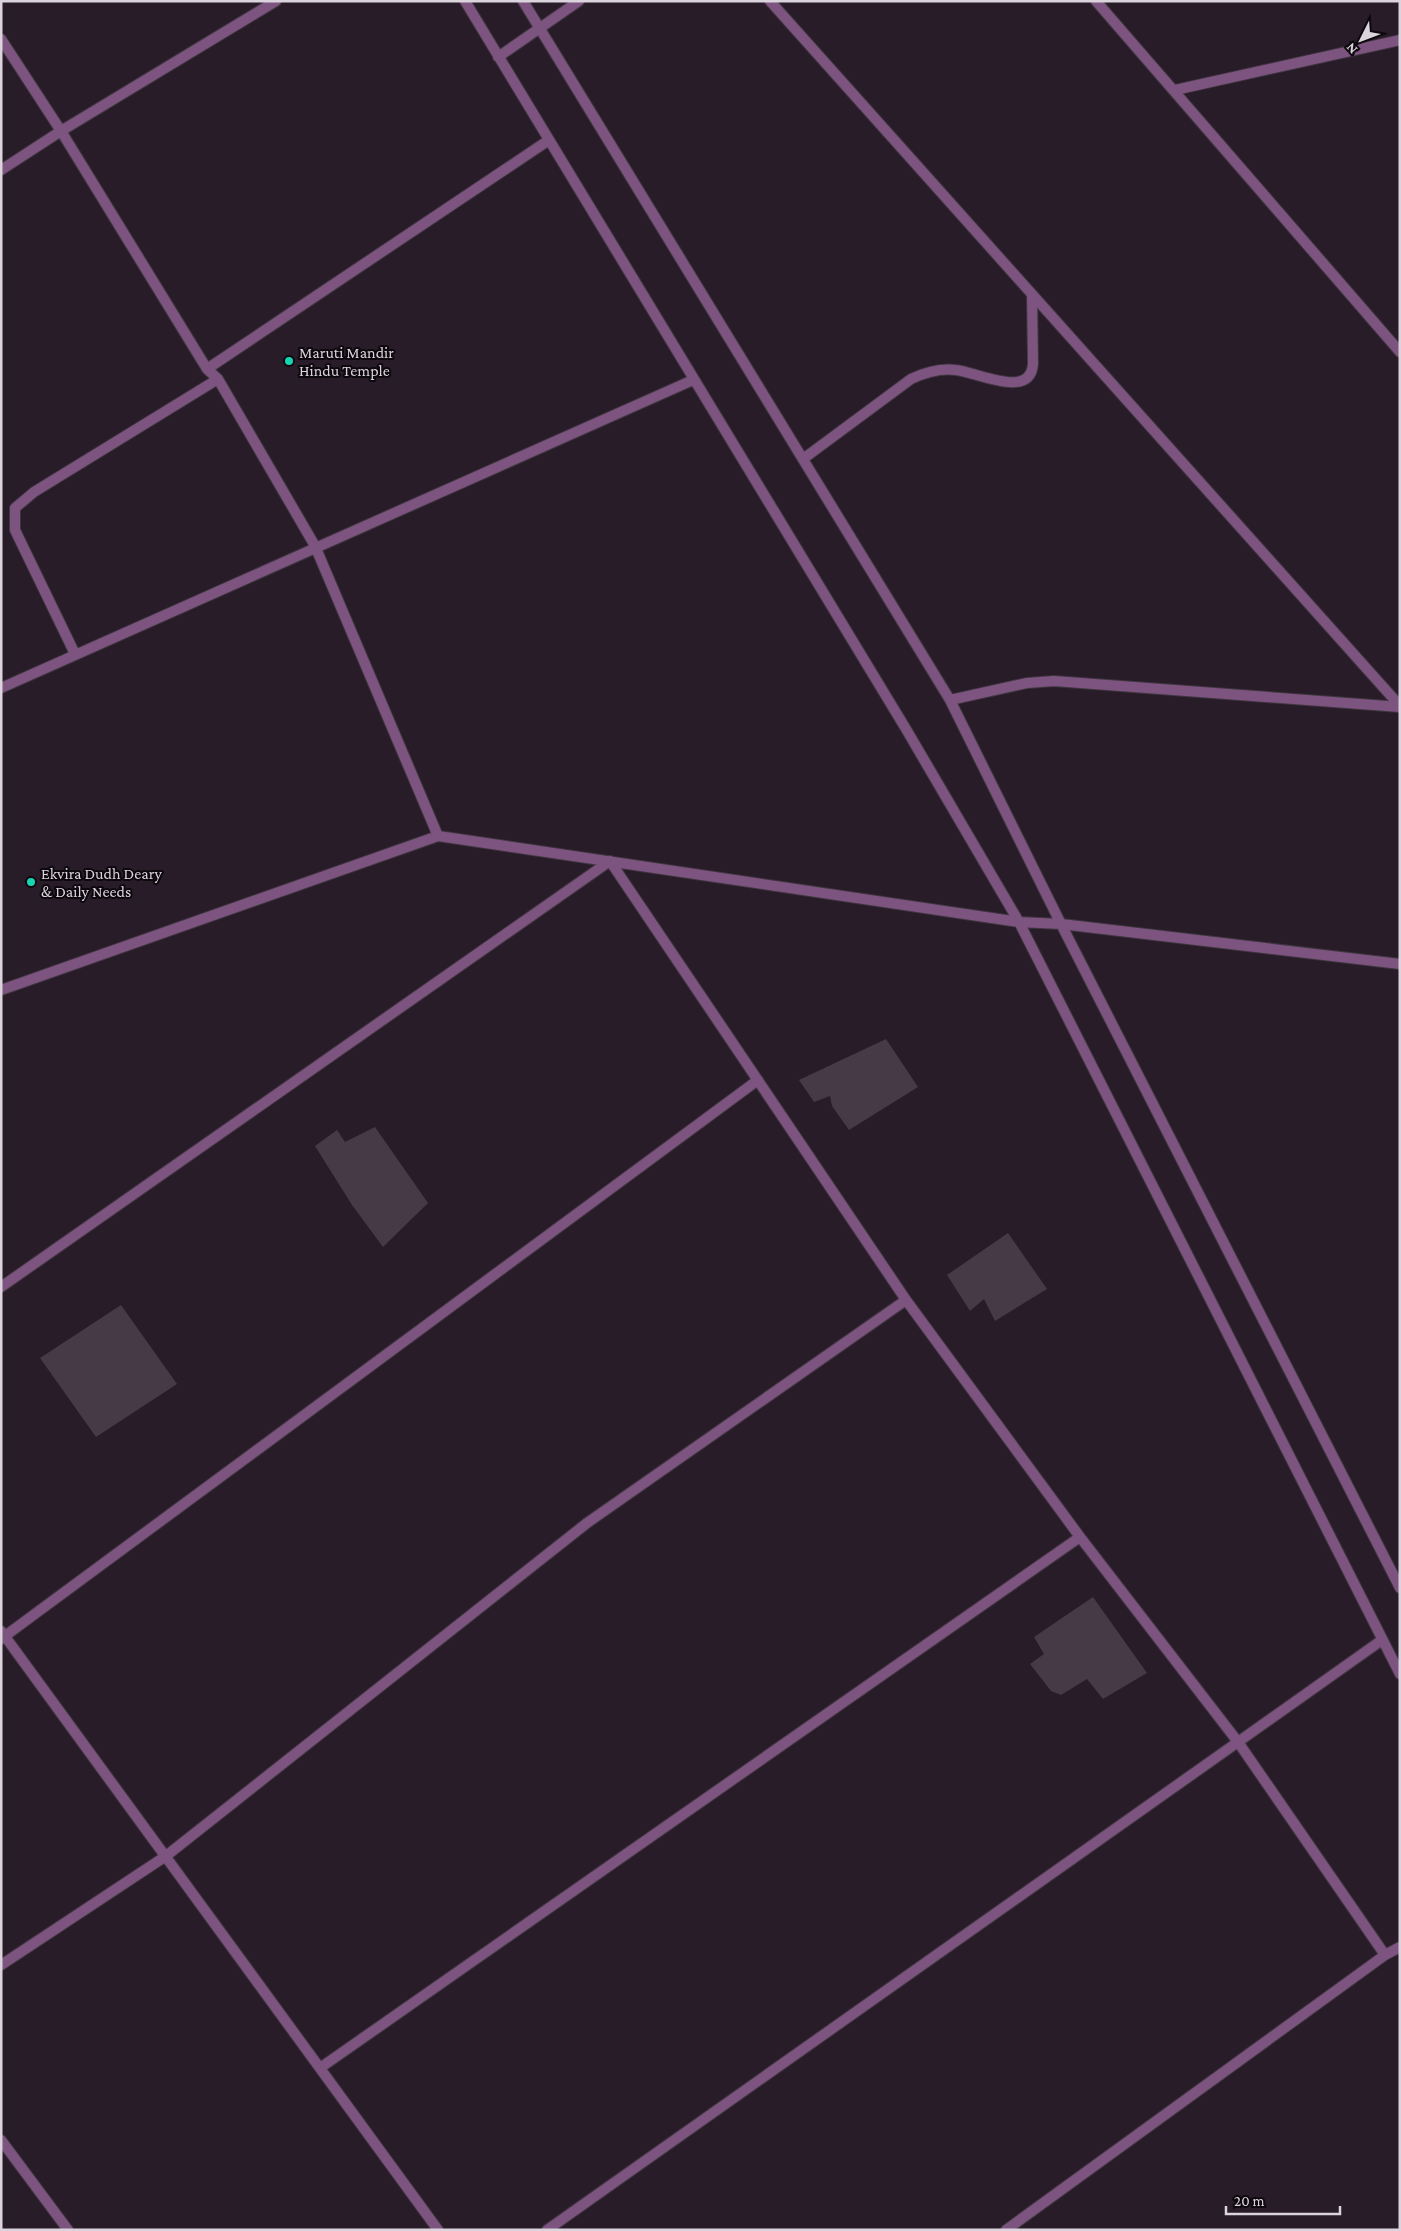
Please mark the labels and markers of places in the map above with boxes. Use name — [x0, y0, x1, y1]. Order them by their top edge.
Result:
place label: Maruti Mandir Hindu Temple — [299, 344, 394, 380]
marker: Maruti Mandir Hindu Temple — [283, 355, 295, 367]
place label: Ekvira Dudh Deary & Daily Needs — [41, 865, 162, 901]
marker: Ekvira Dudh Deary & Daily Needs — [25, 876, 37, 888]

